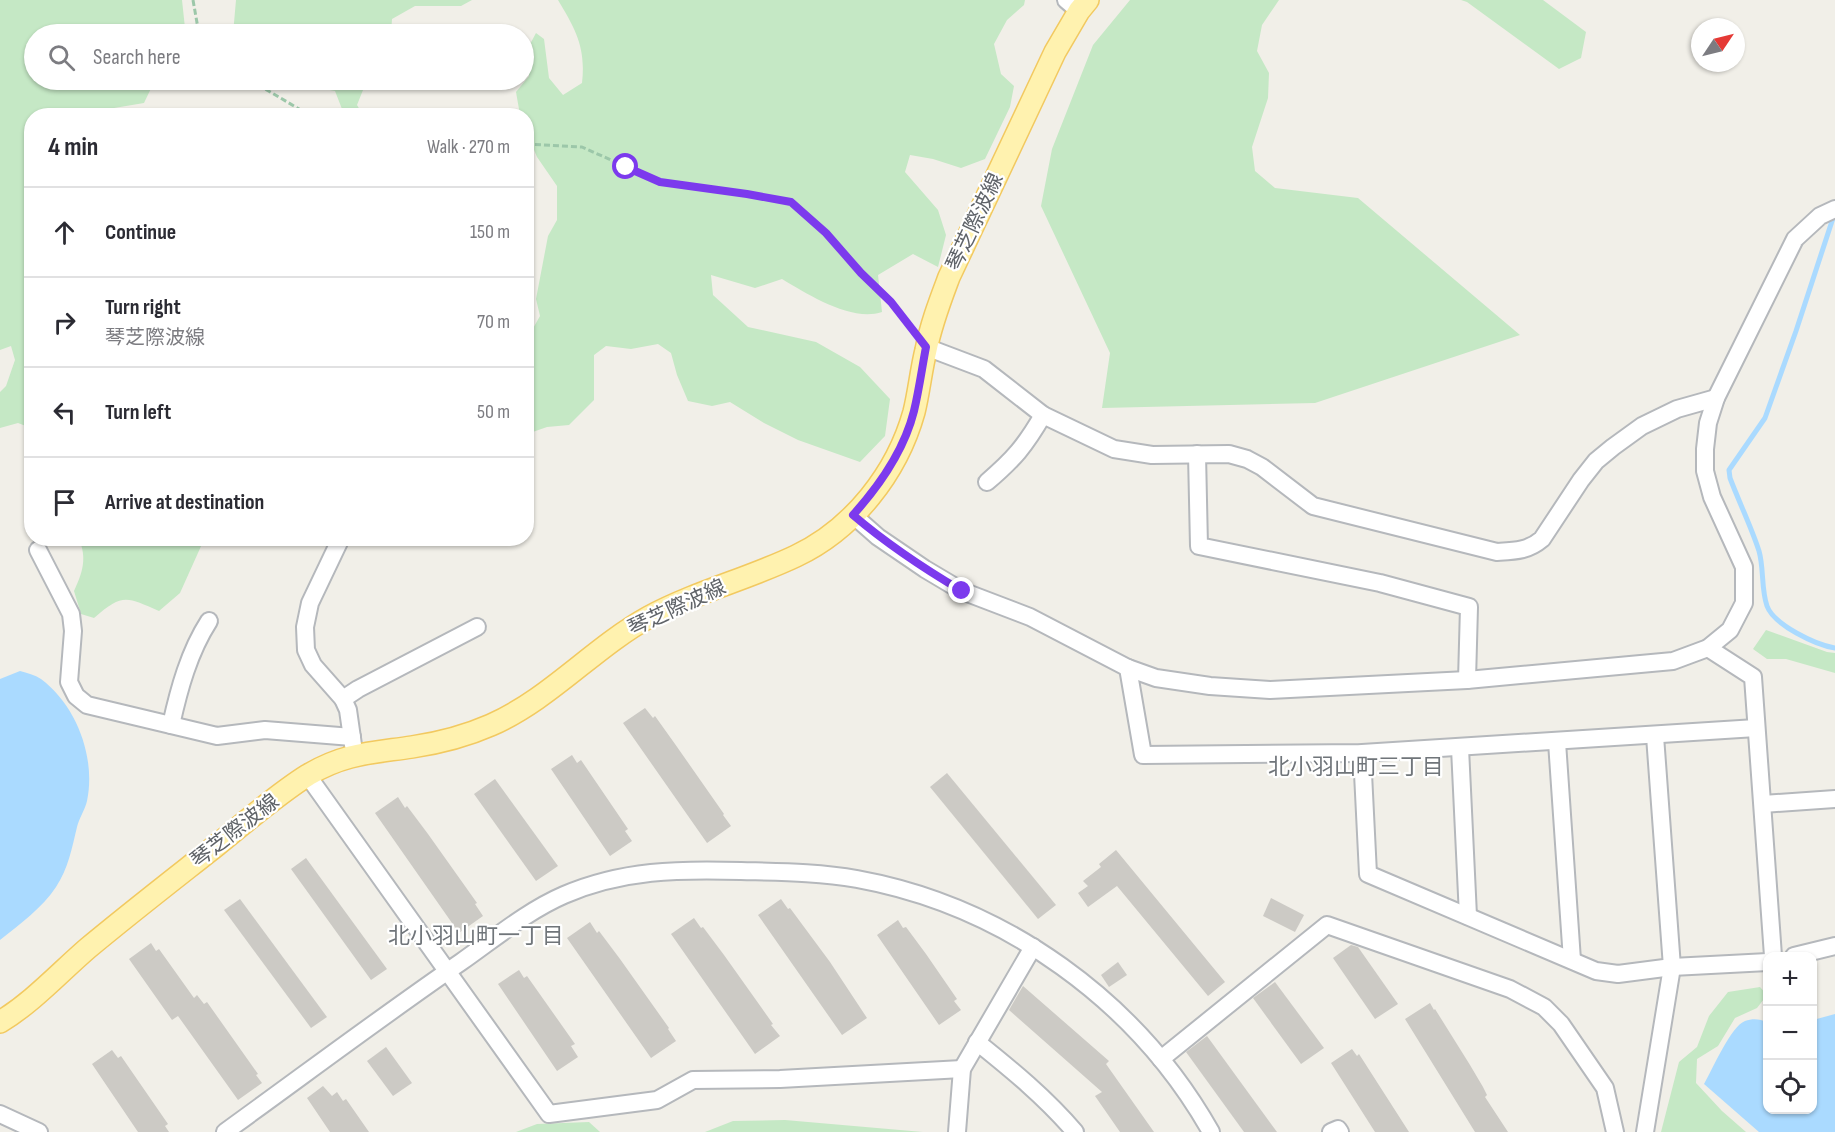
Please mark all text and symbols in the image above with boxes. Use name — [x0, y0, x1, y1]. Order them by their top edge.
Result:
north arrow — [1691, 18, 1745, 72]
search box — [24, 24, 534, 90]
icon: search — [45, 41, 78, 74]
text: Search here — [93, 44, 180, 71]
text: 4 min — [48, 132, 98, 163]
text: Walk · 270 m — [427, 135, 510, 159]
route start — [612, 153, 638, 179]
street label: 琴芝際波線 — [941, 169, 1009, 275]
icon: ahead — [48, 216, 81, 249]
text: Continue — [105, 219, 176, 246]
text: 150 m — [470, 220, 510, 244]
text: Turn right — [105, 294, 181, 321]
icon: right — [48, 306, 81, 339]
text: 70 m — [477, 310, 510, 334]
text: 琴芝際波線 — [105, 326, 205, 350]
icon: left — [48, 396, 81, 429]
text: Turn left — [105, 399, 171, 426]
text: 50 m — [477, 400, 510, 424]
icon: arrive — [48, 486, 81, 519]
text: Arrive at destination — [105, 489, 264, 516]
street label: 琴芝際波線 — [624, 574, 730, 642]
route end — [948, 577, 974, 603]
district label: 北小羽山町三丁目 — [1268, 754, 1444, 781]
street label: 琴芝際波線 — [186, 789, 284, 873]
district label: 北小羽山町一丁目 — [388, 923, 564, 950]
map controls — [1763, 952, 1817, 1114]
button: + — [1763, 952, 1817, 1006]
button: − — [1763, 1006, 1817, 1060]
button: locate — [1763, 1060, 1817, 1114]

